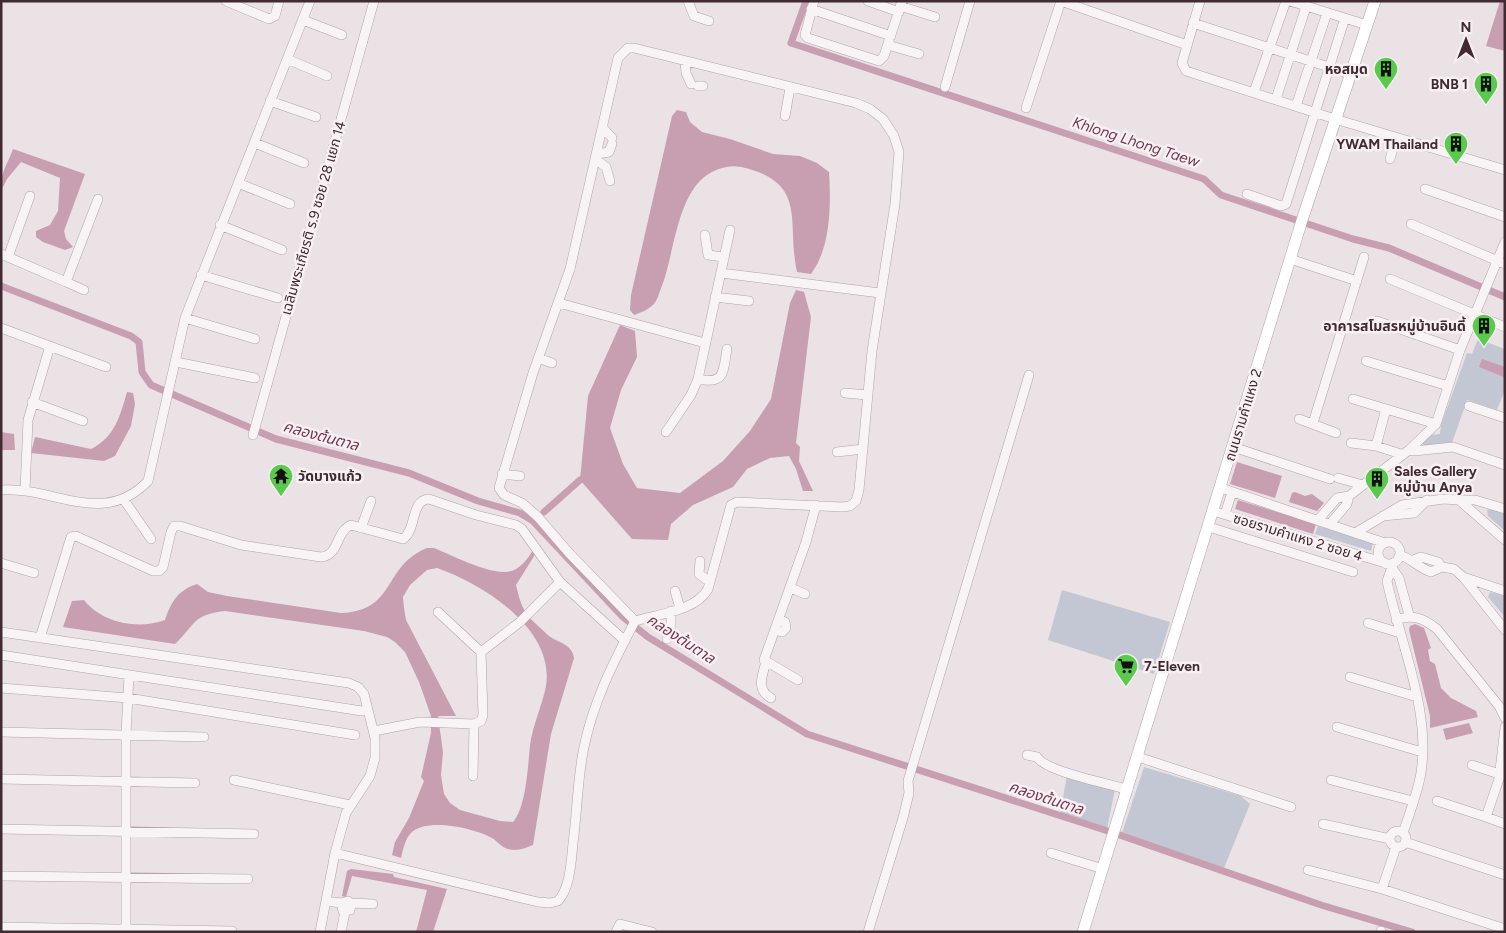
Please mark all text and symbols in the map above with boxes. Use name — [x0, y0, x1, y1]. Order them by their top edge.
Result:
north arrow — [1441, 15, 1491, 65]
text: N — [1461, 19, 1471, 36]
building icon: หอสมุด — [1373, 56, 1399, 90]
place label: หอสมุด — [1325, 61, 1368, 78]
building icon: BNB 1 — [1473, 71, 1499, 105]
place label: BNB 1 — [1431, 76, 1468, 93]
water label: Khlong Lhong Taew — [1070, 113, 1203, 171]
street label: เฉลิมพระเกียรติ ร.9 ซอย 28 แยก 14 — [278, 119, 349, 317]
building icon: YWAM Thailand — [1443, 131, 1469, 165]
place label: YWAM Thailand — [1336, 136, 1438, 153]
building icon: อาคารสโมสรหมู่บ้านอินดี้ — [1471, 313, 1497, 347]
place label: อาคารสโมสรหมู่บ้านอินดี้ — [1323, 316, 1467, 336]
street label: ถนนรามคำแหง 2 — [1221, 367, 1266, 464]
water label: คลองต้นตาล — [281, 417, 361, 455]
temple icon: วัดบางแก้ว — [268, 463, 294, 497]
place label: Sales Gallery หมู่บ้าน Anya — [1394, 463, 1478, 497]
building icon: Sales Gallery หมู่บ้าน Anya — [1364, 466, 1390, 500]
place label: วัดบางแก้ว — [298, 468, 362, 485]
street label: ซอยรามคำแหง 2 ซอย 4 — [1231, 510, 1365, 565]
water label: คลองต้นตาล — [644, 610, 719, 668]
supermarket icon: 7-Eleven — [1113, 653, 1139, 687]
place label: 7-Eleven — [1144, 658, 1200, 675]
water label: คลองต้นตาล — [1006, 777, 1086, 819]

